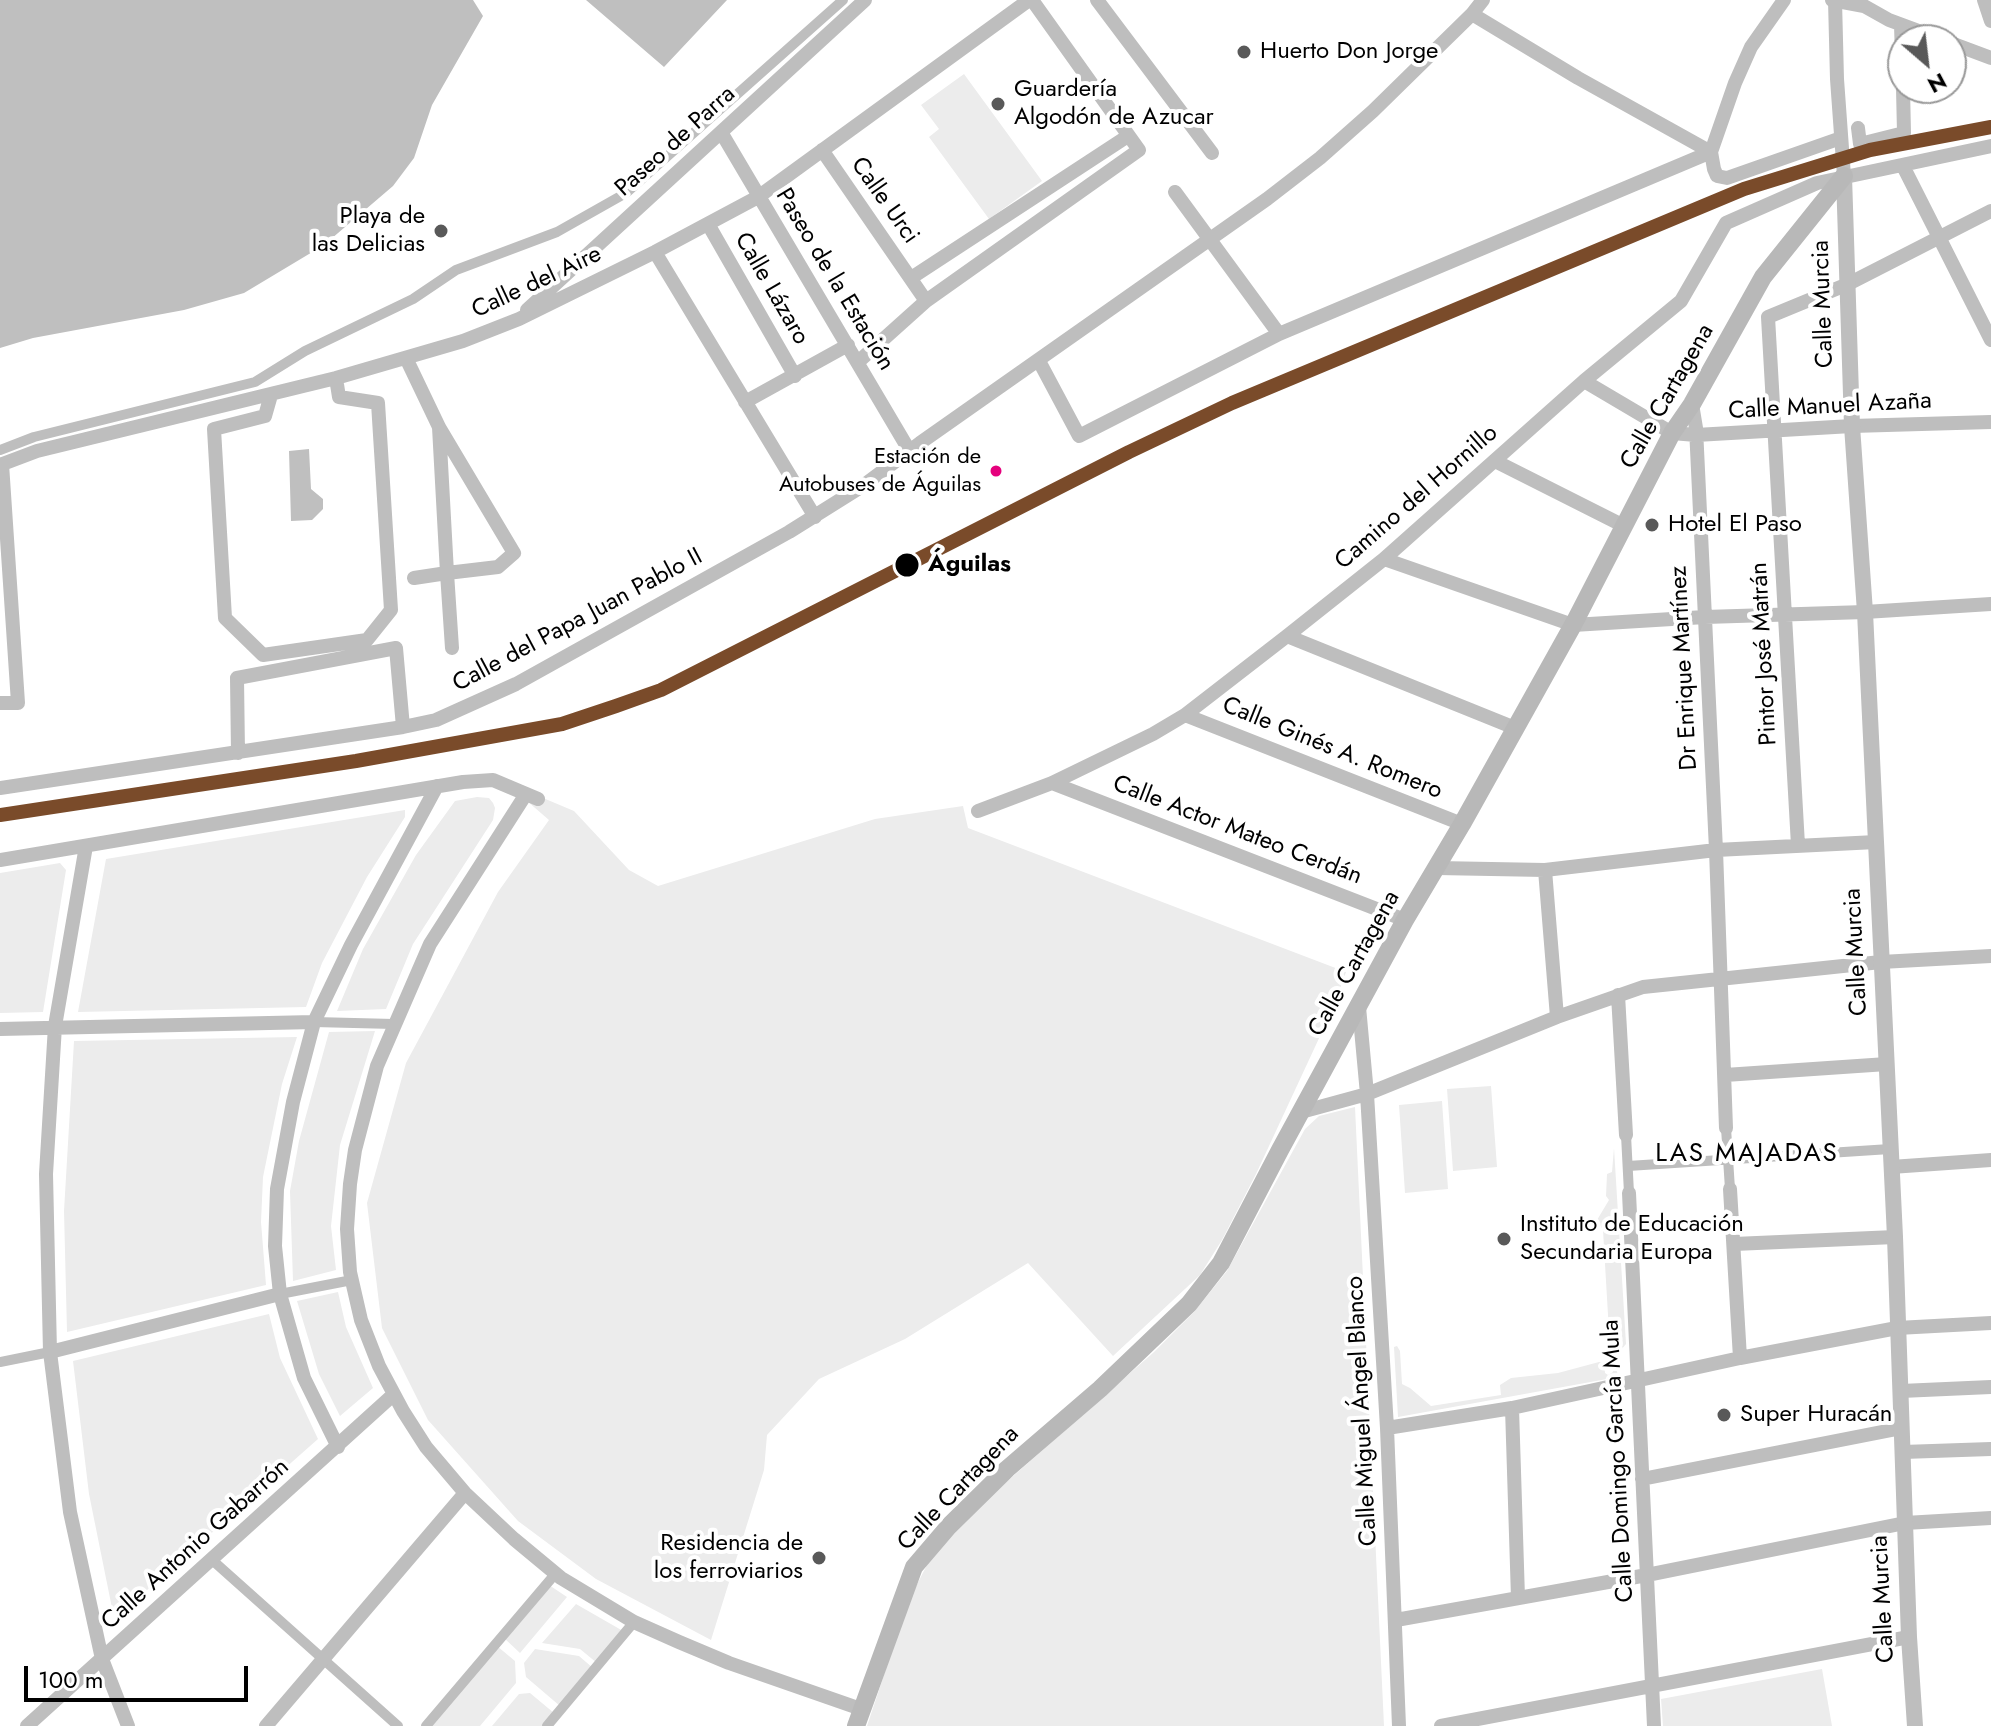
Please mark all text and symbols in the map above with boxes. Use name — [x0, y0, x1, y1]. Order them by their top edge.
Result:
north arrow — [1887, 24, 1967, 104]
place label: Huerto Don Jorge — [1260, 38, 1438, 66]
marker: Huerto Don Jorge — [1235, 43, 1253, 61]
text: N — [1922, 65, 1953, 102]
place label: Guardería Algodón de Azucar — [1014, 76, 1214, 132]
street label: Paseo de Parra — [610, 81, 742, 203]
marker: Guardería Algodón de Azucar — [989, 95, 1007, 113]
street label: Calle Urci — [844, 152, 924, 250]
street label: Paseo de la Estación — [768, 184, 900, 376]
place label: Playa de las Delicias — [312, 203, 425, 259]
marker: Playa de las Delicias — [432, 222, 450, 240]
street label: Calle Lázaro — [727, 228, 815, 350]
street label: Calle del Aire — [468, 240, 606, 326]
street label: Calle Murcia — [1807, 240, 1841, 368]
street label: Calle Cartagena — [1615, 320, 1721, 474]
street label: Calle Manuel Azaña — [1728, 387, 1932, 427]
street label: Camino del Hornillo — [1330, 420, 1504, 576]
place label: Estación de Autobuses de Águilas — [779, 445, 981, 496]
marker: Estación de Autobuses de Águilas — [988, 463, 1004, 479]
place label: Hotel El Paso — [1668, 511, 1802, 539]
marker: Hotel El Paso — [1643, 516, 1661, 534]
street label: Calle del Papa Juan Pablo II — [448, 543, 708, 699]
marker: Águilas — [893, 551, 921, 579]
place label: Águilas — [928, 551, 1011, 579]
street label: Pintor José Matrán — [1746, 562, 1784, 746]
street label: Dr Enrique Martínez — [1665, 565, 1705, 771]
street label: Calle Ginés A. Romero — [1218, 692, 1446, 806]
street label: Calle Actor Mateo Cerdán — [1108, 770, 1366, 892]
street label: Calle Cartagena — [1303, 886, 1407, 1042]
street label: Calle Murcia — [1839, 887, 1875, 1017]
district label: LAS MAJADAS — [1655, 1139, 1839, 1171]
place label: Instituto de Educación Secundaria Europa — [1520, 1211, 1744, 1267]
marker: Instituto de Educación Secundaria Europa — [1495, 1230, 1513, 1248]
street label: Calle Miguel Ángel Blanco — [1342, 1275, 1384, 1547]
street label: Calle Domingo García Mula — [1597, 1319, 1641, 1603]
place label: Super Huracán — [1740, 1401, 1892, 1429]
marker: Super Huracán — [1715, 1406, 1733, 1424]
street label: Calle Cartagena — [892, 1421, 1026, 1557]
street label: Calle Antonio Gabarrón — [96, 1453, 296, 1637]
place label: Residencia de los ferroviarios — [654, 1530, 803, 1586]
street label: Calle Murcia — [1866, 1534, 1902, 1664]
marker: Residencia de los ferroviarios — [810, 1549, 828, 1567]
scale bar — [28, 1650, 252, 1700]
text: 100 m — [38, 1662, 104, 1697]

